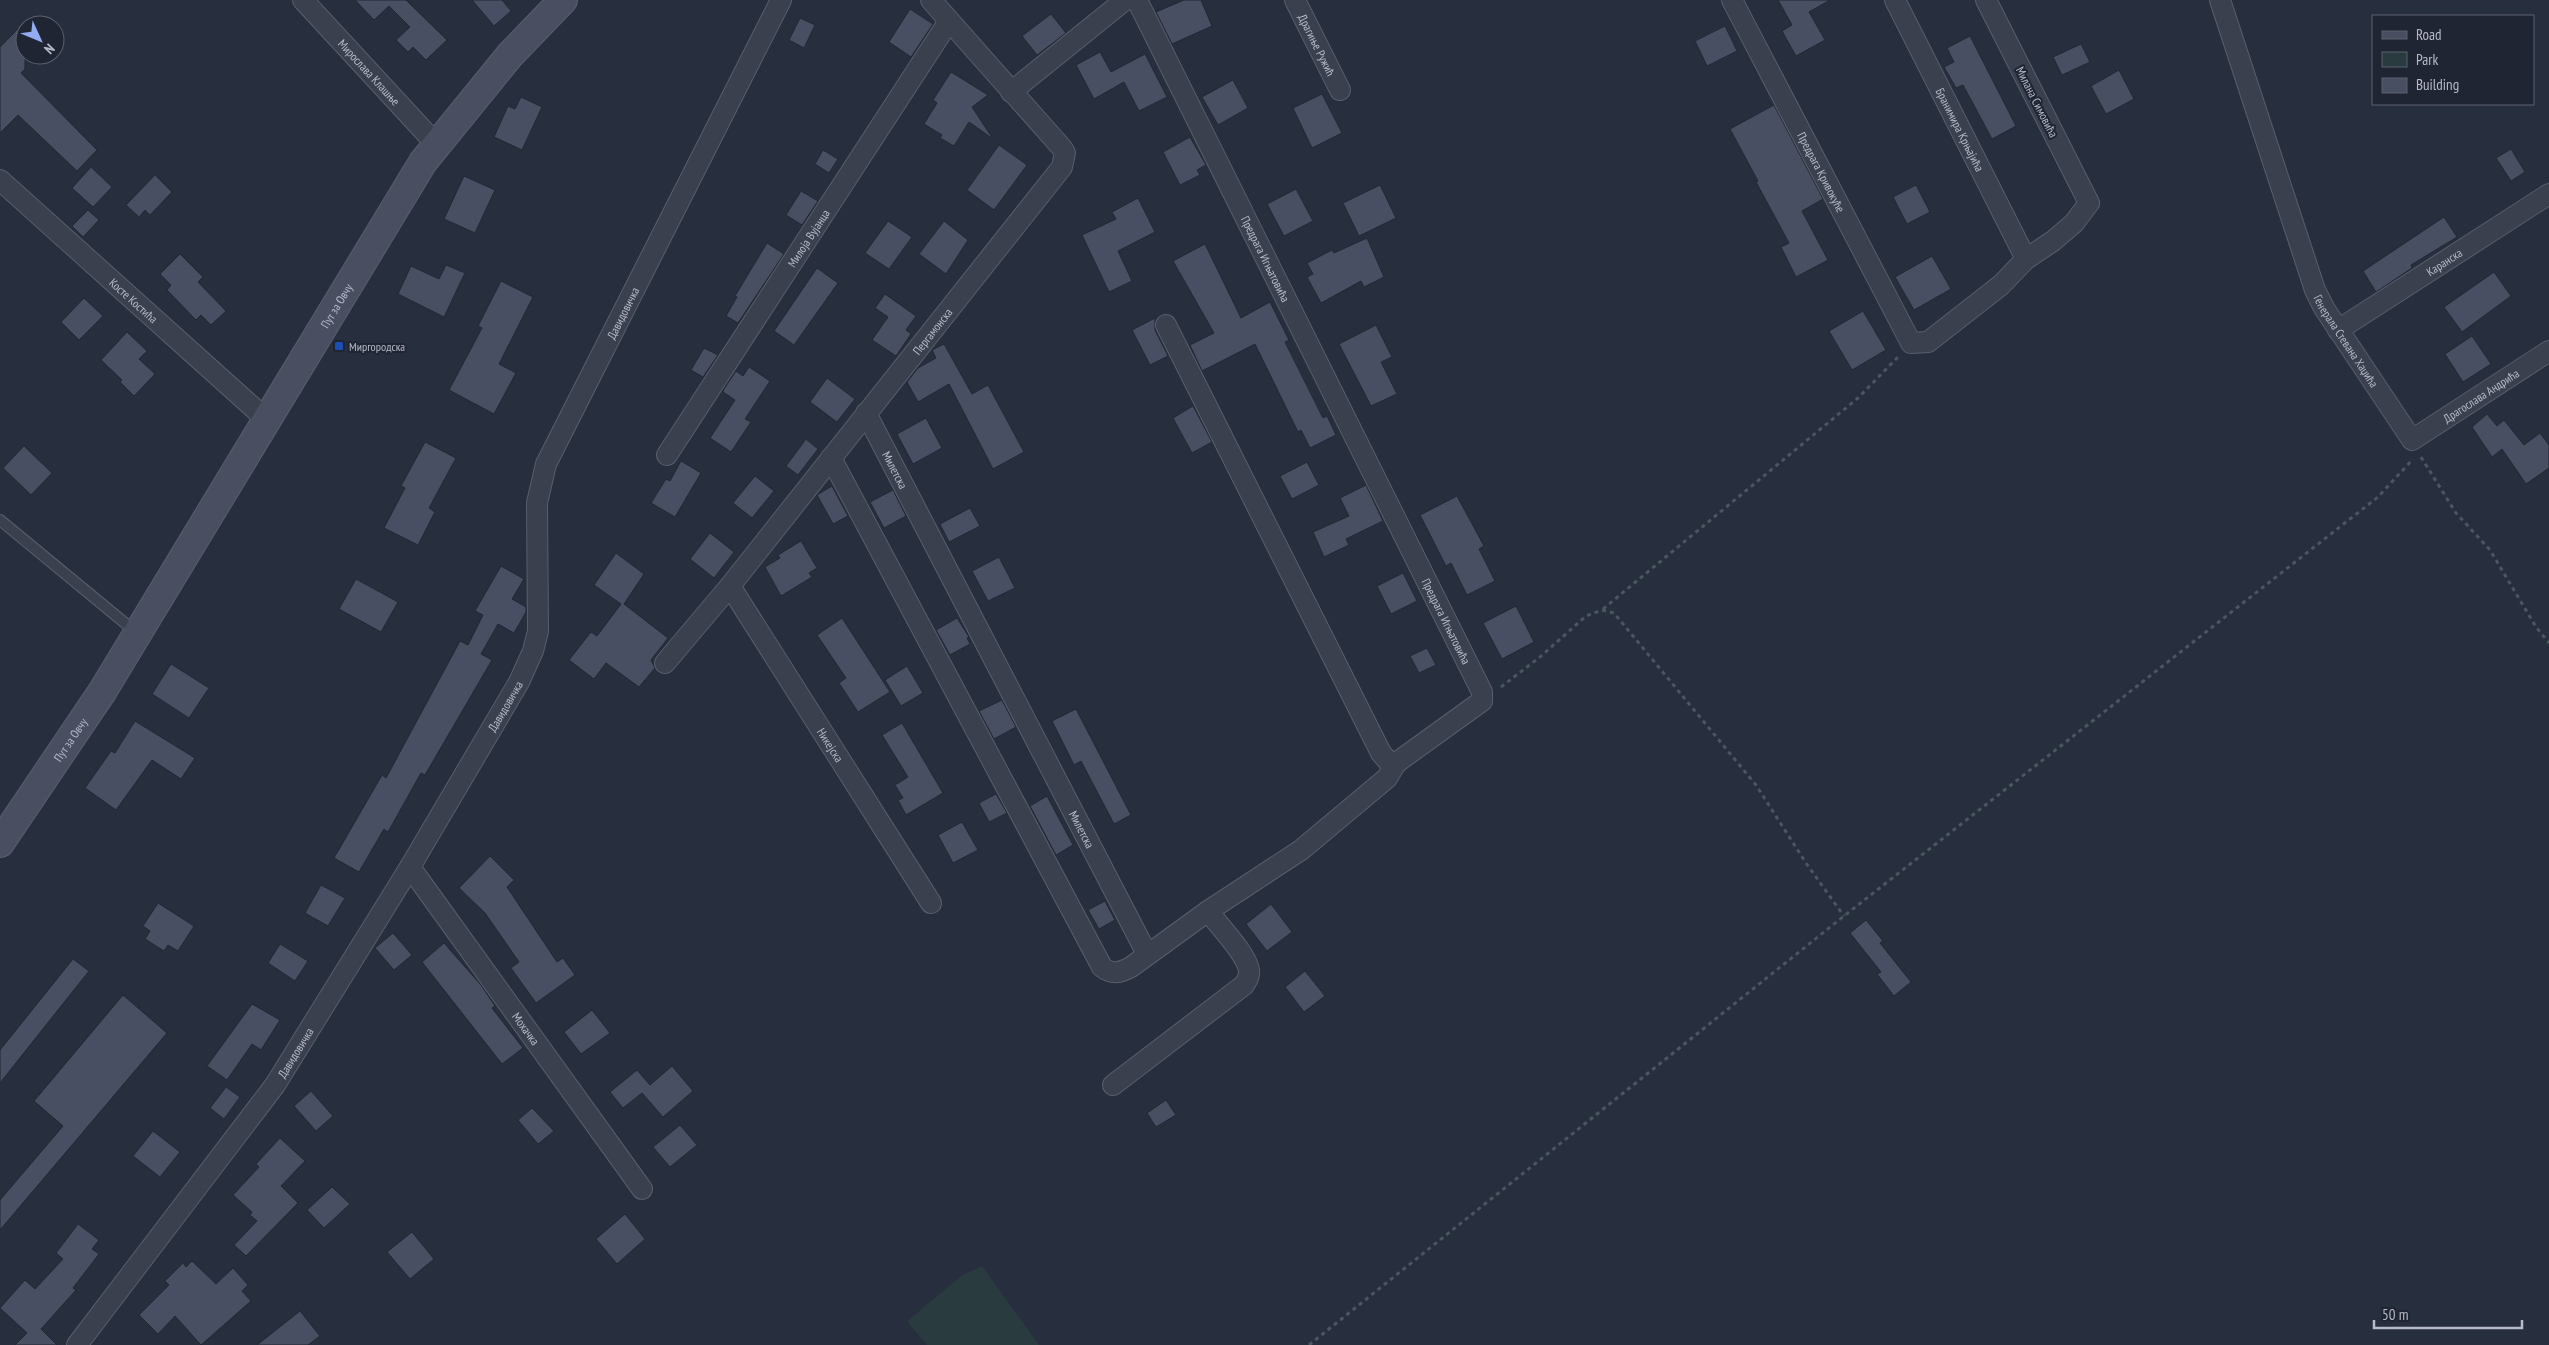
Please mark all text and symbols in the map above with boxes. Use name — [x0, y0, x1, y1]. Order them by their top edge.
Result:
street label: Драгиње Ружић — [1296, 11, 1339, 78]
north arrow — [15, 15, 65, 65]
legend — [2372, 15, 2534, 105]
text: Road — [2416, 25, 2442, 44]
street label: Мирослава Клашње — [335, 36, 404, 108]
text: N — [40, 40, 58, 58]
text: Park — [2416, 50, 2438, 69]
street label: Милана Симовића — [2013, 64, 2061, 140]
text: Building — [2416, 75, 2459, 94]
street label: Бранимира Крњајића — [1933, 85, 1988, 174]
street label: Предрага Кривокуће — [1795, 129, 1849, 215]
street label: Милоја Вујанца — [784, 206, 832, 270]
street label: Предрага Игњатовића — [1238, 213, 1294, 304]
street label: Каранска — [2423, 245, 2465, 279]
street label: Косте Костића — [107, 275, 161, 326]
street label: Пут за Овчу — [317, 280, 355, 331]
street label: Давидовичка — [603, 284, 642, 341]
street label: Генерала Стевана Хаџића — [2311, 292, 2382, 390]
street label: Пергамонска — [909, 305, 955, 357]
place label: Миргородска — [349, 339, 405, 354]
marker: Миргородска — [333, 340, 345, 352]
street label: Драгослава Андрића — [2440, 365, 2522, 426]
street label: Милетска — [880, 448, 912, 491]
street label: Предрага Игњатовића — [1419, 576, 1474, 667]
street label: Давидовичка — [484, 678, 526, 734]
street label: Пут за Овчу — [50, 714, 90, 764]
street label: Никејска — [814, 725, 847, 765]
street label: Милетска — [1066, 808, 1098, 851]
street label: Мохачка — [510, 1009, 543, 1048]
street label: Давидовичка — [274, 1024, 316, 1080]
scale bar — [2374, 1298, 2522, 1330]
text: 50 m — [2382, 1305, 2408, 1324]

